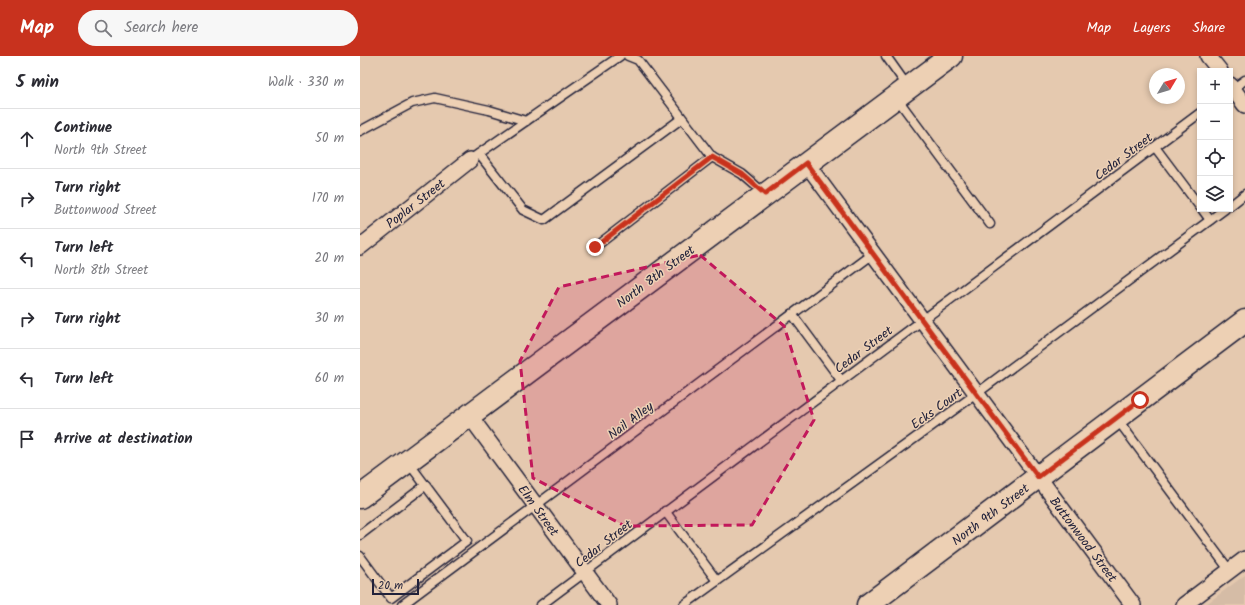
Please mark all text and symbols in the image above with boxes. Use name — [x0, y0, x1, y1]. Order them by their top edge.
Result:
search box — [78, 10, 358, 46]
text: Map — [20, 13, 54, 43]
text: Search here — [124, 16, 198, 40]
icon: search — [92, 17, 114, 39]
text: Map — [1087, 17, 1111, 39]
text: Layers — [1133, 17, 1171, 39]
text: Share — [1193, 17, 1225, 39]
north arrow — [1149, 68, 1185, 104]
map controls — [1197, 68, 1233, 212]
button: + — [1197, 68, 1233, 104]
text: 5 min — [16, 69, 59, 96]
text: Walk · 330 m — [268, 72, 344, 93]
button: − — [1197, 104, 1233, 140]
text: Continue — [54, 116, 112, 140]
icon: ahead — [16, 128, 38, 150]
text: 50 m — [315, 128, 344, 149]
street label: Cedar Street — [1090, 128, 1158, 186]
text: North 9th Street — [54, 140, 147, 161]
button: locate — [1197, 140, 1233, 176]
street label: Poplar Street — [382, 173, 451, 234]
text: Turn right — [54, 176, 121, 200]
button: layers — [1197, 176, 1233, 212]
icon: right — [16, 188, 38, 210]
text: 170 m — [312, 188, 344, 209]
text: Buttonwood Street — [54, 200, 157, 221]
text: Turn left — [54, 236, 114, 260]
route end — [586, 238, 604, 256]
street label: North 8th Street — [612, 240, 701, 314]
icon: left — [16, 248, 38, 270]
text: 20 m — [314, 248, 344, 269]
text: North 8th Street — [54, 260, 148, 281]
text: Turn right — [54, 307, 121, 331]
icon: right — [16, 308, 38, 330]
text: 30 m — [315, 308, 344, 329]
street label: Cedar Street — [830, 321, 898, 379]
text: Turn left — [54, 367, 114, 391]
icon: left — [16, 368, 38, 390]
text: 60 m — [315, 368, 344, 389]
street label: Ecks Court — [907, 383, 968, 435]
route start — [1131, 391, 1149, 409]
street label: Nail Alley — [604, 396, 659, 445]
text: Arrive at destination — [54, 427, 193, 451]
icon: arrive — [16, 428, 38, 450]
street label: North 9th Street — [948, 478, 1035, 551]
street label: Elm Street — [512, 481, 564, 542]
street label: Buttonwood Street — [1044, 493, 1123, 588]
street label: Cedar Street — [570, 514, 638, 574]
scale bar — [372, 577, 419, 596]
text: 20 m — [378, 577, 403, 595]

